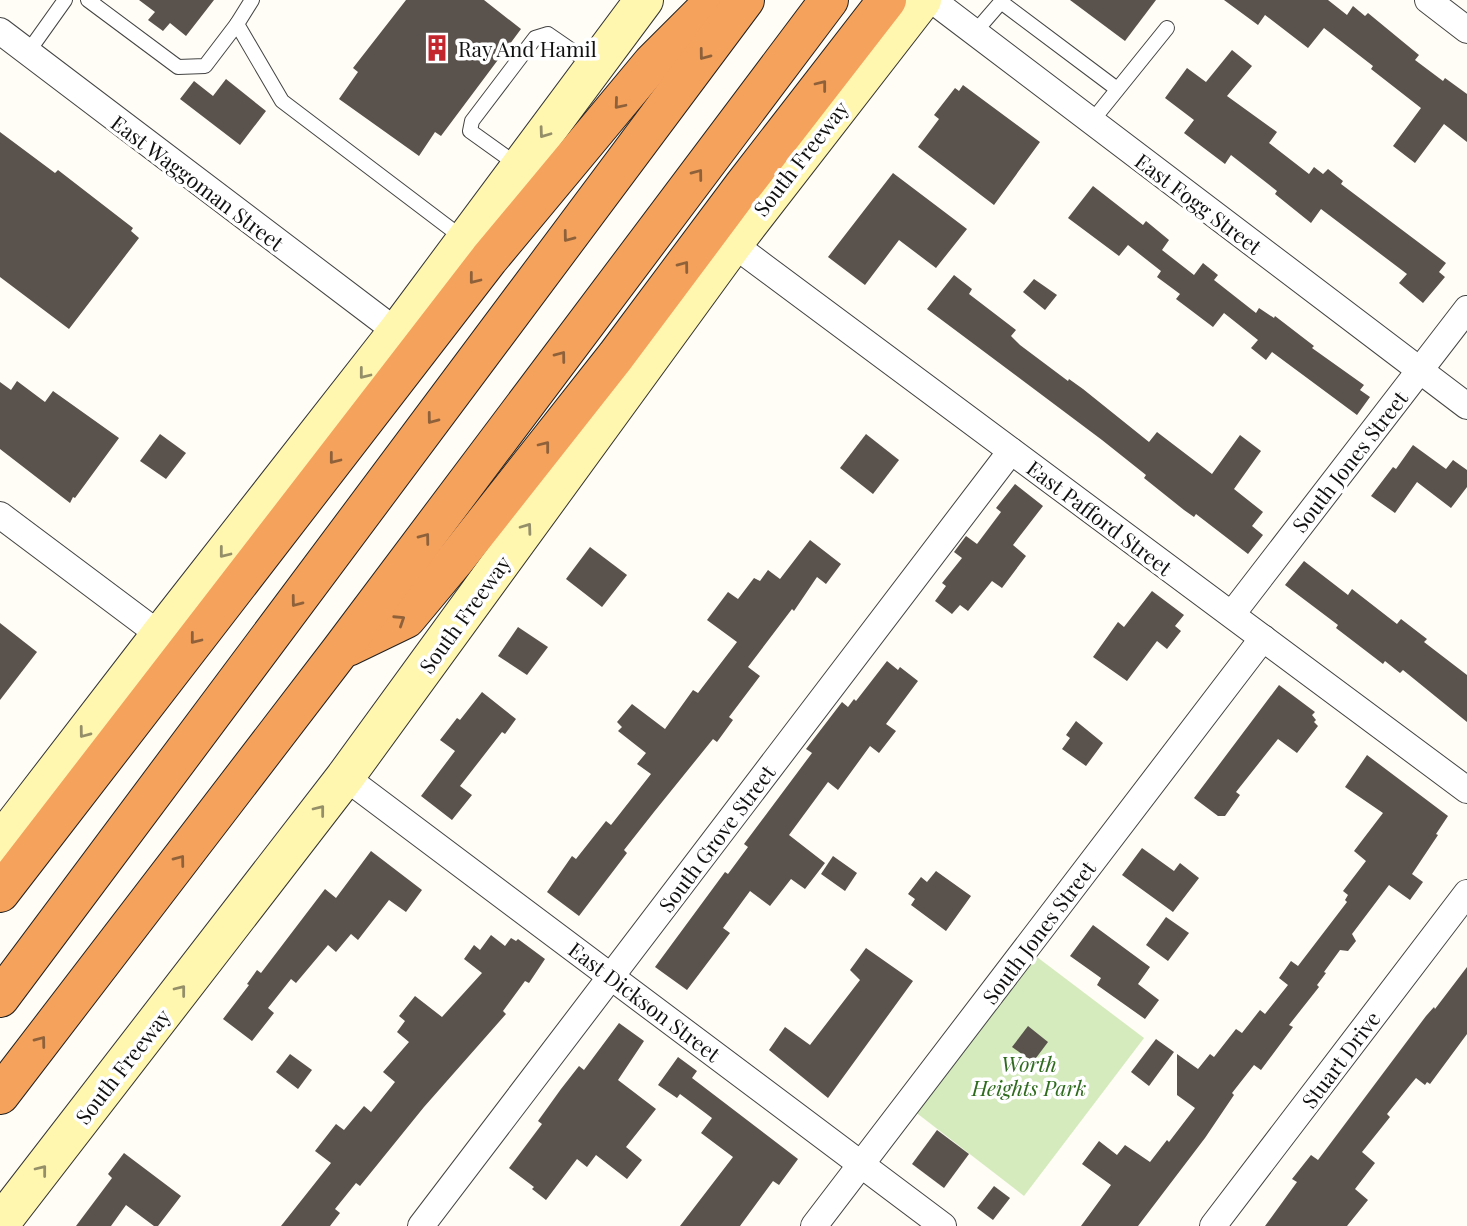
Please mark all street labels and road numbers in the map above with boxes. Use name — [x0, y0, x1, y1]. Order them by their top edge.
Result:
street label: South Freeway — [746, 94, 854, 221]
street label: East Waggoman Street — [106, 108, 290, 257]
street label: East Fogg Street — [1130, 146, 1268, 260]
street label: South Jones Street — [1285, 384, 1413, 537]
street label: East Pafford Street — [1022, 453, 1179, 581]
street label: South Freeway — [412, 549, 516, 678]
street label: South Grove Street — [651, 758, 781, 917]
street label: South Jones Street — [975, 854, 1101, 1009]
street label: East Dickson Street — [563, 935, 727, 1068]
street label: South Freeway — [68, 1002, 176, 1129]
street label: Stuart Drive — [1294, 1005, 1386, 1113]

